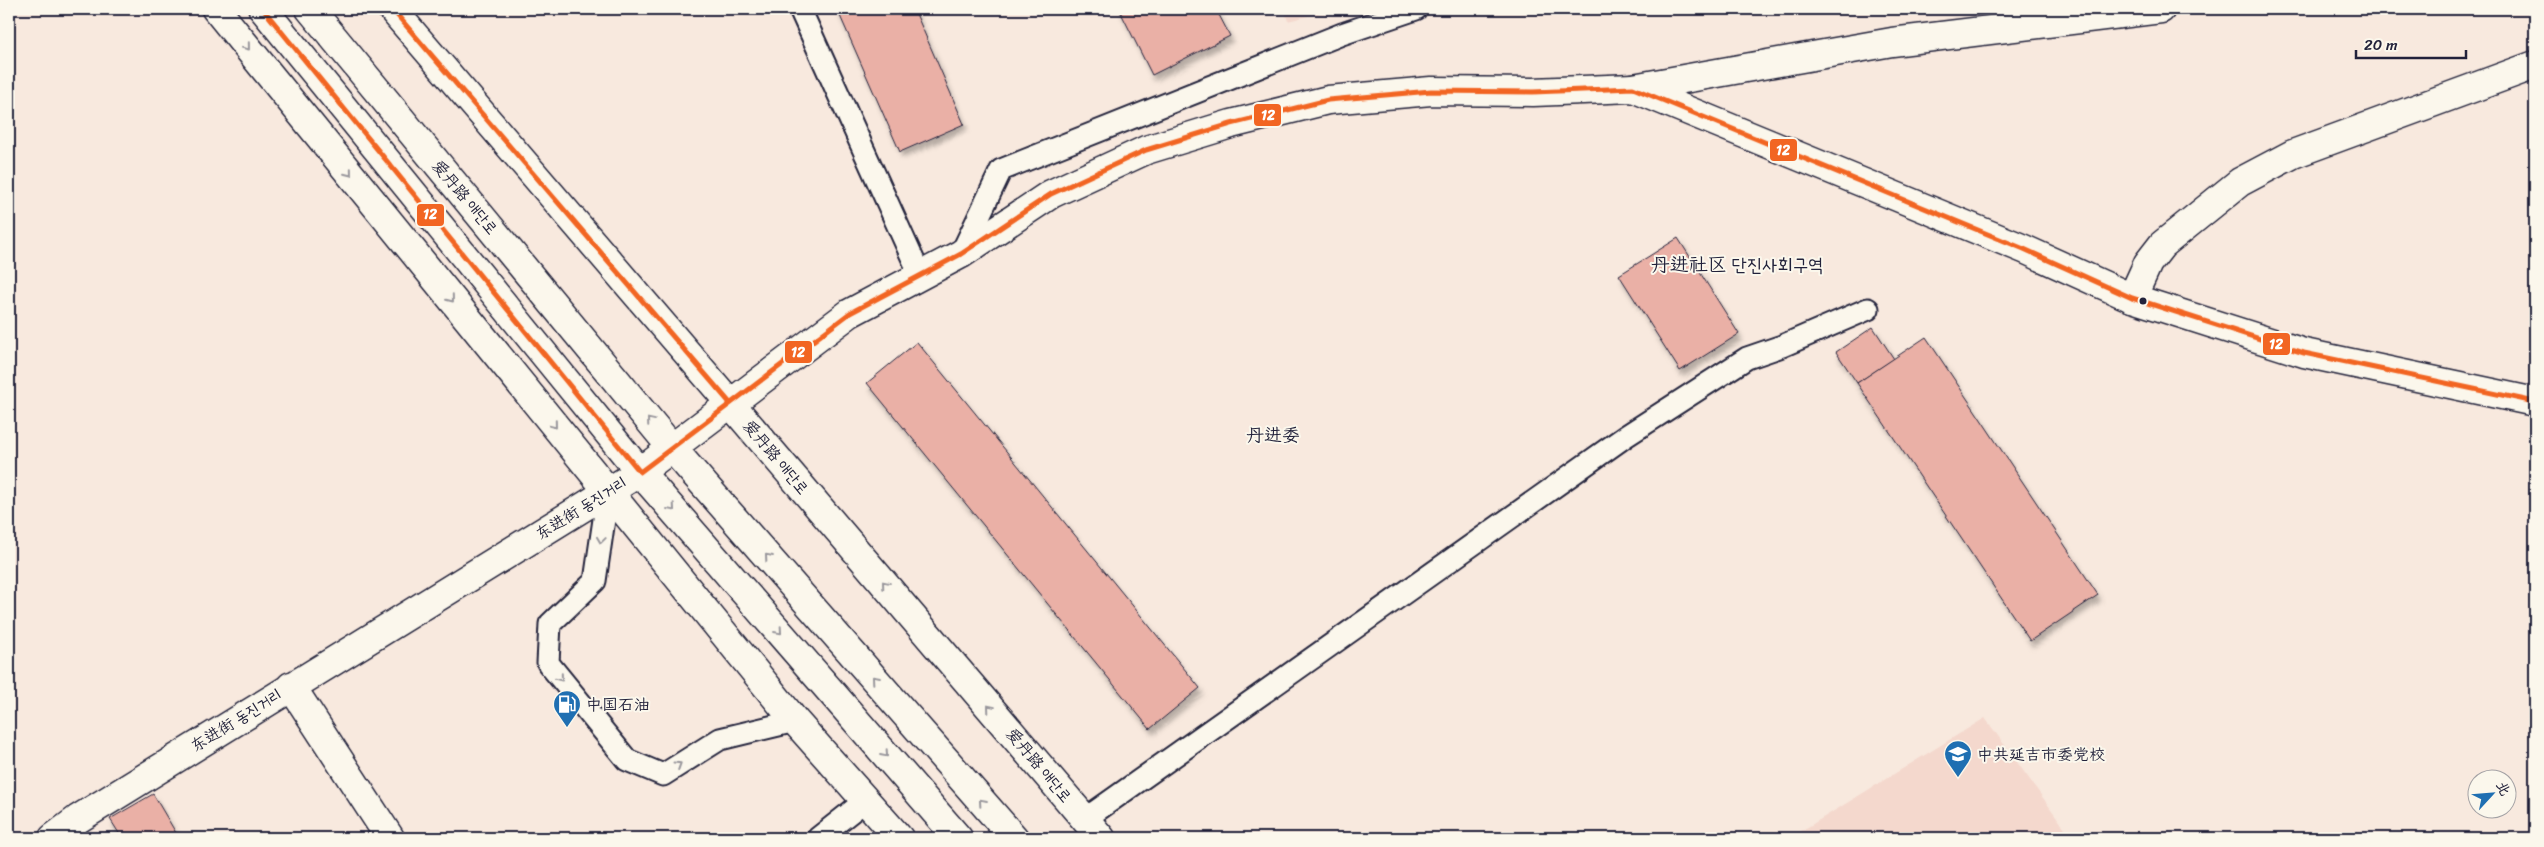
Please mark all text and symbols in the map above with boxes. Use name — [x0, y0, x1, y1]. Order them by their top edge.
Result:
scale bar — [2356, 28, 2466, 60]
text: 20 m — [2364, 32, 2398, 58]
one-way arrow — [241, 41, 250, 50]
line badge: 12 — [1253, 103, 1282, 127]
text: 12 — [1261, 103, 1276, 128]
line badge: 12 — [1769, 138, 1798, 162]
text: 12 — [1776, 138, 1791, 163]
street label: 爱丹路 애단로 — [425, 153, 505, 241]
one-way arrow — [344, 167, 352, 176]
text: 12 — [423, 202, 438, 227]
line badge: 12 — [416, 203, 445, 227]
district label: 丹进社区 단진사회구역 — [1651, 248, 1823, 281]
one-way arrow — [446, 293, 454, 302]
unlabelled marker — [2138, 296, 2148, 306]
line badge: 12 — [2262, 332, 2291, 356]
text: 12 — [2269, 332, 2284, 357]
line badge: 12 — [784, 340, 813, 364]
text: 12 — [791, 340, 806, 365]
street label: 爱丹路 애단로 — [736, 413, 816, 501]
one-way arrow — [647, 418, 656, 427]
district label: 丹进委 — [1246, 419, 1300, 451]
one-way arrow — [548, 420, 557, 429]
street label: 东进街 동진거리 — [529, 468, 633, 548]
one-way arrow — [666, 503, 675, 512]
one-way arrow — [596, 537, 607, 545]
one-way arrow — [765, 554, 774, 563]
one-way arrow — [881, 581, 890, 590]
one-way arrow — [773, 626, 782, 635]
one-way arrow — [555, 673, 564, 682]
one-way arrow — [872, 676, 881, 685]
street label: 东进街 동진거리 — [184, 680, 288, 760]
fuel station icon: 中国石油 — [552, 689, 582, 728]
place label: 中国石油 — [586, 690, 650, 719]
one-way arrow — [987, 704, 996, 713]
street label: 爱丹路 애단로 — [999, 721, 1079, 809]
school or university icon: 中共延吉市委党校 — [1943, 739, 1973, 778]
place label: 中共延吉市委党校 — [1977, 740, 2105, 769]
one-way arrow — [879, 749, 888, 758]
one-way arrow — [673, 762, 682, 771]
north arrow — [2466, 770, 2516, 820]
text: 北 — [2489, 777, 2518, 800]
one-way arrow — [979, 798, 988, 807]

